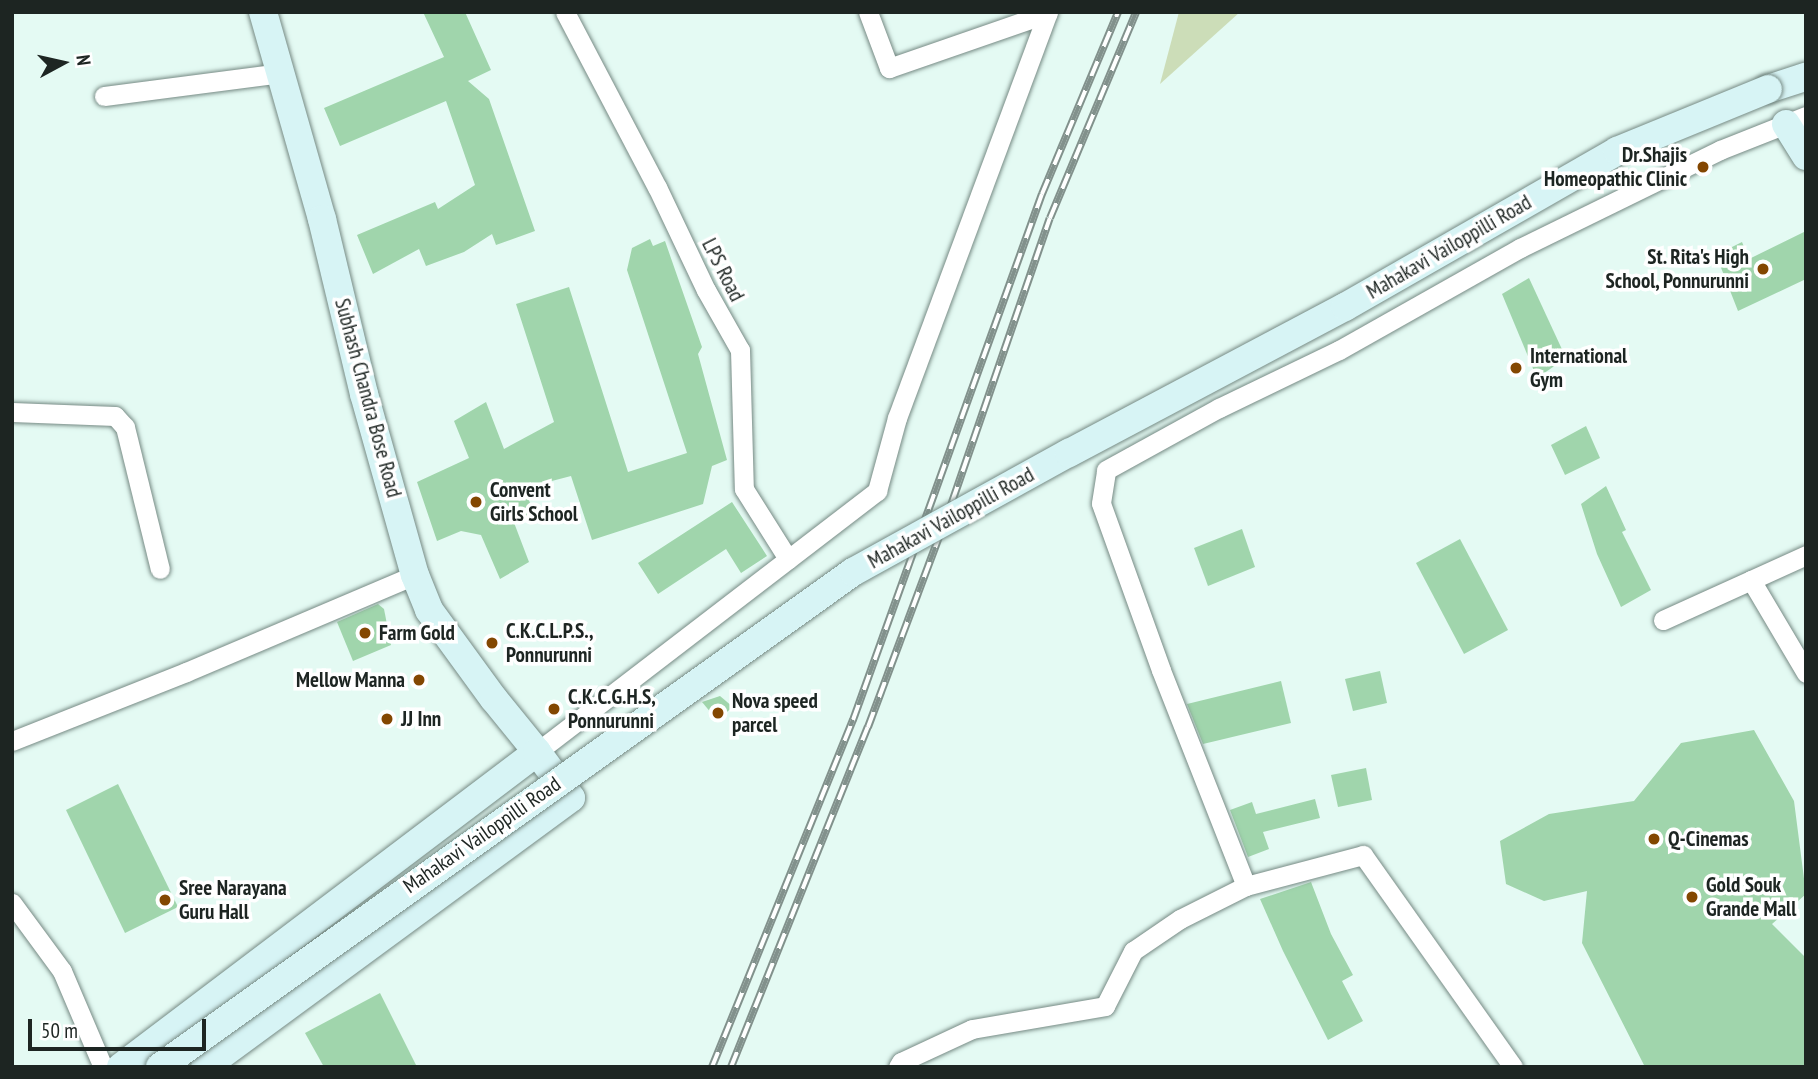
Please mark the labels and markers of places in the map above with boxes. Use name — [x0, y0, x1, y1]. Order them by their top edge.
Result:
place label: Dr.Shajis Homeopathic Clinic — [1543, 142, 1687, 192]
marker: Dr.Shajis Homeopathic Clinic — [1693, 157, 1713, 177]
place label: St. Rita's High School, Ponnurunni — [1604, 244, 1749, 294]
marker: St. Rita's High School, Ponnurunni — [1755, 261, 1771, 277]
place label: International Gym — [1530, 343, 1627, 393]
marker: International Gym — [1508, 360, 1524, 376]
place label: Convent Girls School — [490, 477, 578, 527]
marker: Convent Girls School — [468, 494, 484, 510]
place label: C.K.C.L.P.S., Ponnurunni — [506, 618, 594, 668]
place label: Farm Gold — [379, 620, 455, 646]
marker: Farm Gold — [357, 625, 373, 641]
marker: C.K.C.L.P.S., Ponnurunni — [484, 635, 500, 651]
place label: Mellow Manna — [296, 667, 405, 693]
marker: Mellow Manna — [411, 672, 427, 688]
place label: C.K.C.G.H.S, Ponnurunni — [568, 684, 656, 734]
place label: Nova speed parcel — [732, 688, 818, 738]
marker: C.K.C.G.H.S, Ponnurunni — [546, 701, 562, 717]
marker: Nova speed parcel — [710, 705, 726, 721]
place label: JJ Inn — [401, 706, 441, 732]
marker: JJ Inn — [379, 711, 395, 727]
place label: Q-Cinemas — [1668, 826, 1749, 852]
marker: Q-Cinemas — [1646, 831, 1662, 847]
place label: Gold Souk Grande Mall — [1706, 872, 1796, 922]
place label: Sree Narayana Guru Hall — [179, 875, 287, 925]
marker: Gold Souk Grande Mall — [1684, 889, 1700, 905]
marker: Sree Narayana Guru Hall — [157, 892, 173, 908]

